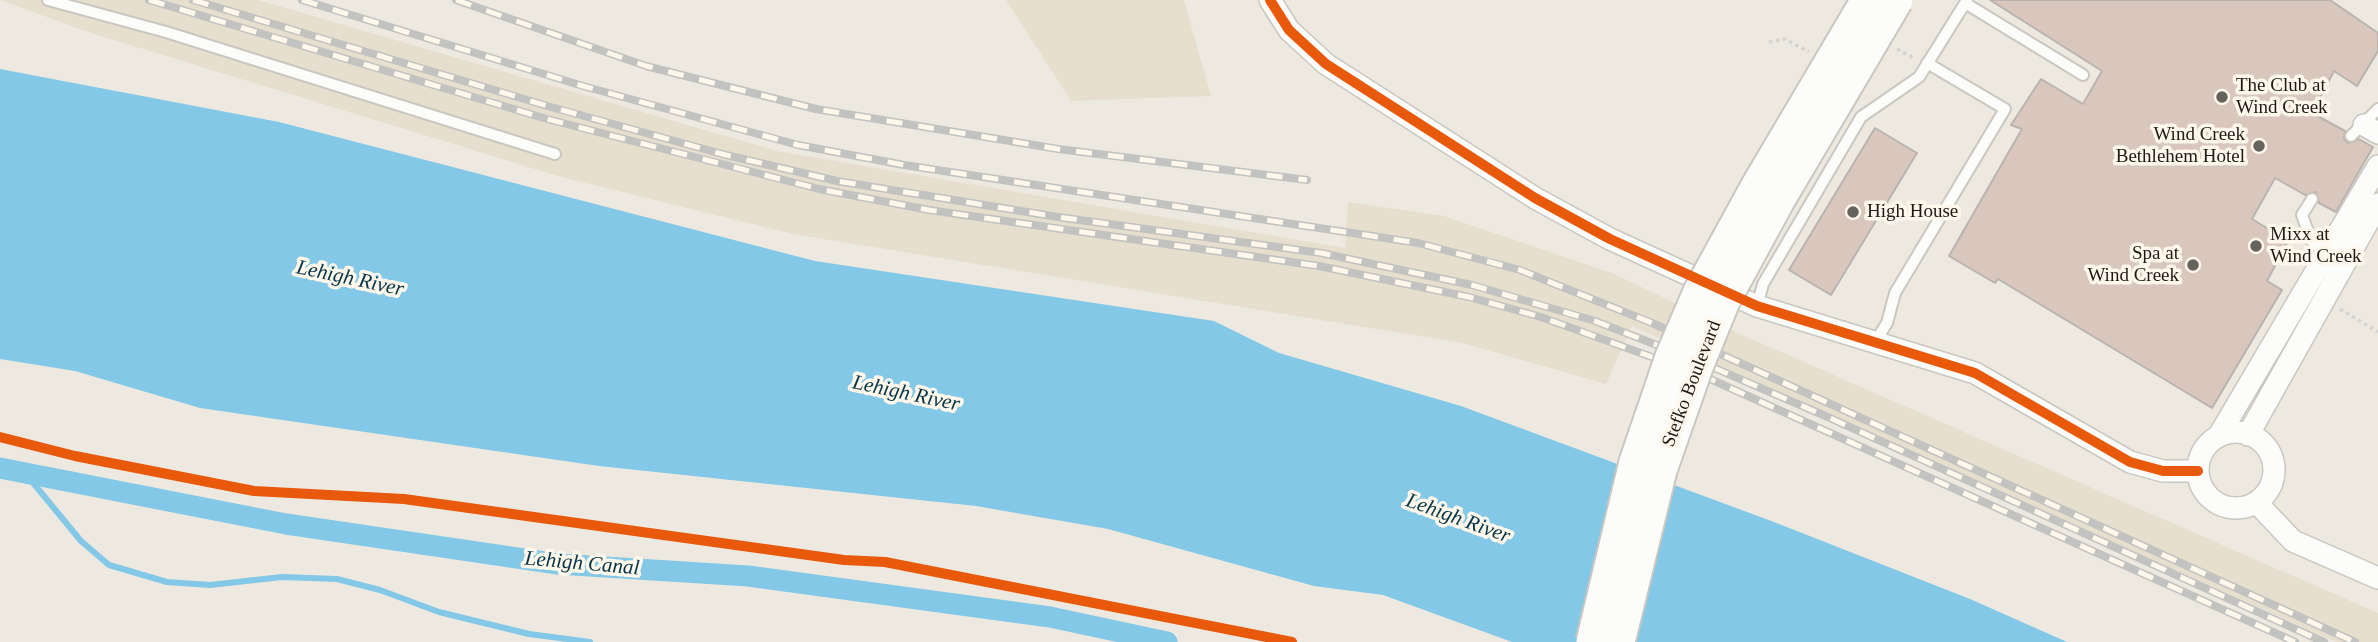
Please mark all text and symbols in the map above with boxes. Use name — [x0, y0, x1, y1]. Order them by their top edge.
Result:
place label: The Club at Wind Creek — [2236, 75, 2328, 119]
marker: The Club at Wind Creek — [2214, 89, 2230, 105]
place label: Wind Creek Bethlehem Hotel — [2116, 124, 2245, 168]
marker: Wind Creek Bethlehem Hotel — [2251, 138, 2267, 154]
place label: High House — [1867, 201, 1958, 223]
marker: High House — [1845, 204, 1861, 220]
place label: Mixx at Wind Creek — [2270, 224, 2362, 268]
marker: Mixx at Wind Creek — [2248, 238, 2264, 254]
place label: Spa at Wind Creek — [2087, 243, 2179, 287]
water label: Lehigh River — [294, 255, 406, 303]
marker: Spa at Wind Creek — [2185, 257, 2201, 273]
street label: Stefko Boulevard — [1657, 318, 1727, 450]
water label: Lehigh River — [850, 370, 962, 418]
water label: Lehigh River — [1402, 489, 1514, 549]
water label: Lehigh Canal — [524, 546, 640, 582]

